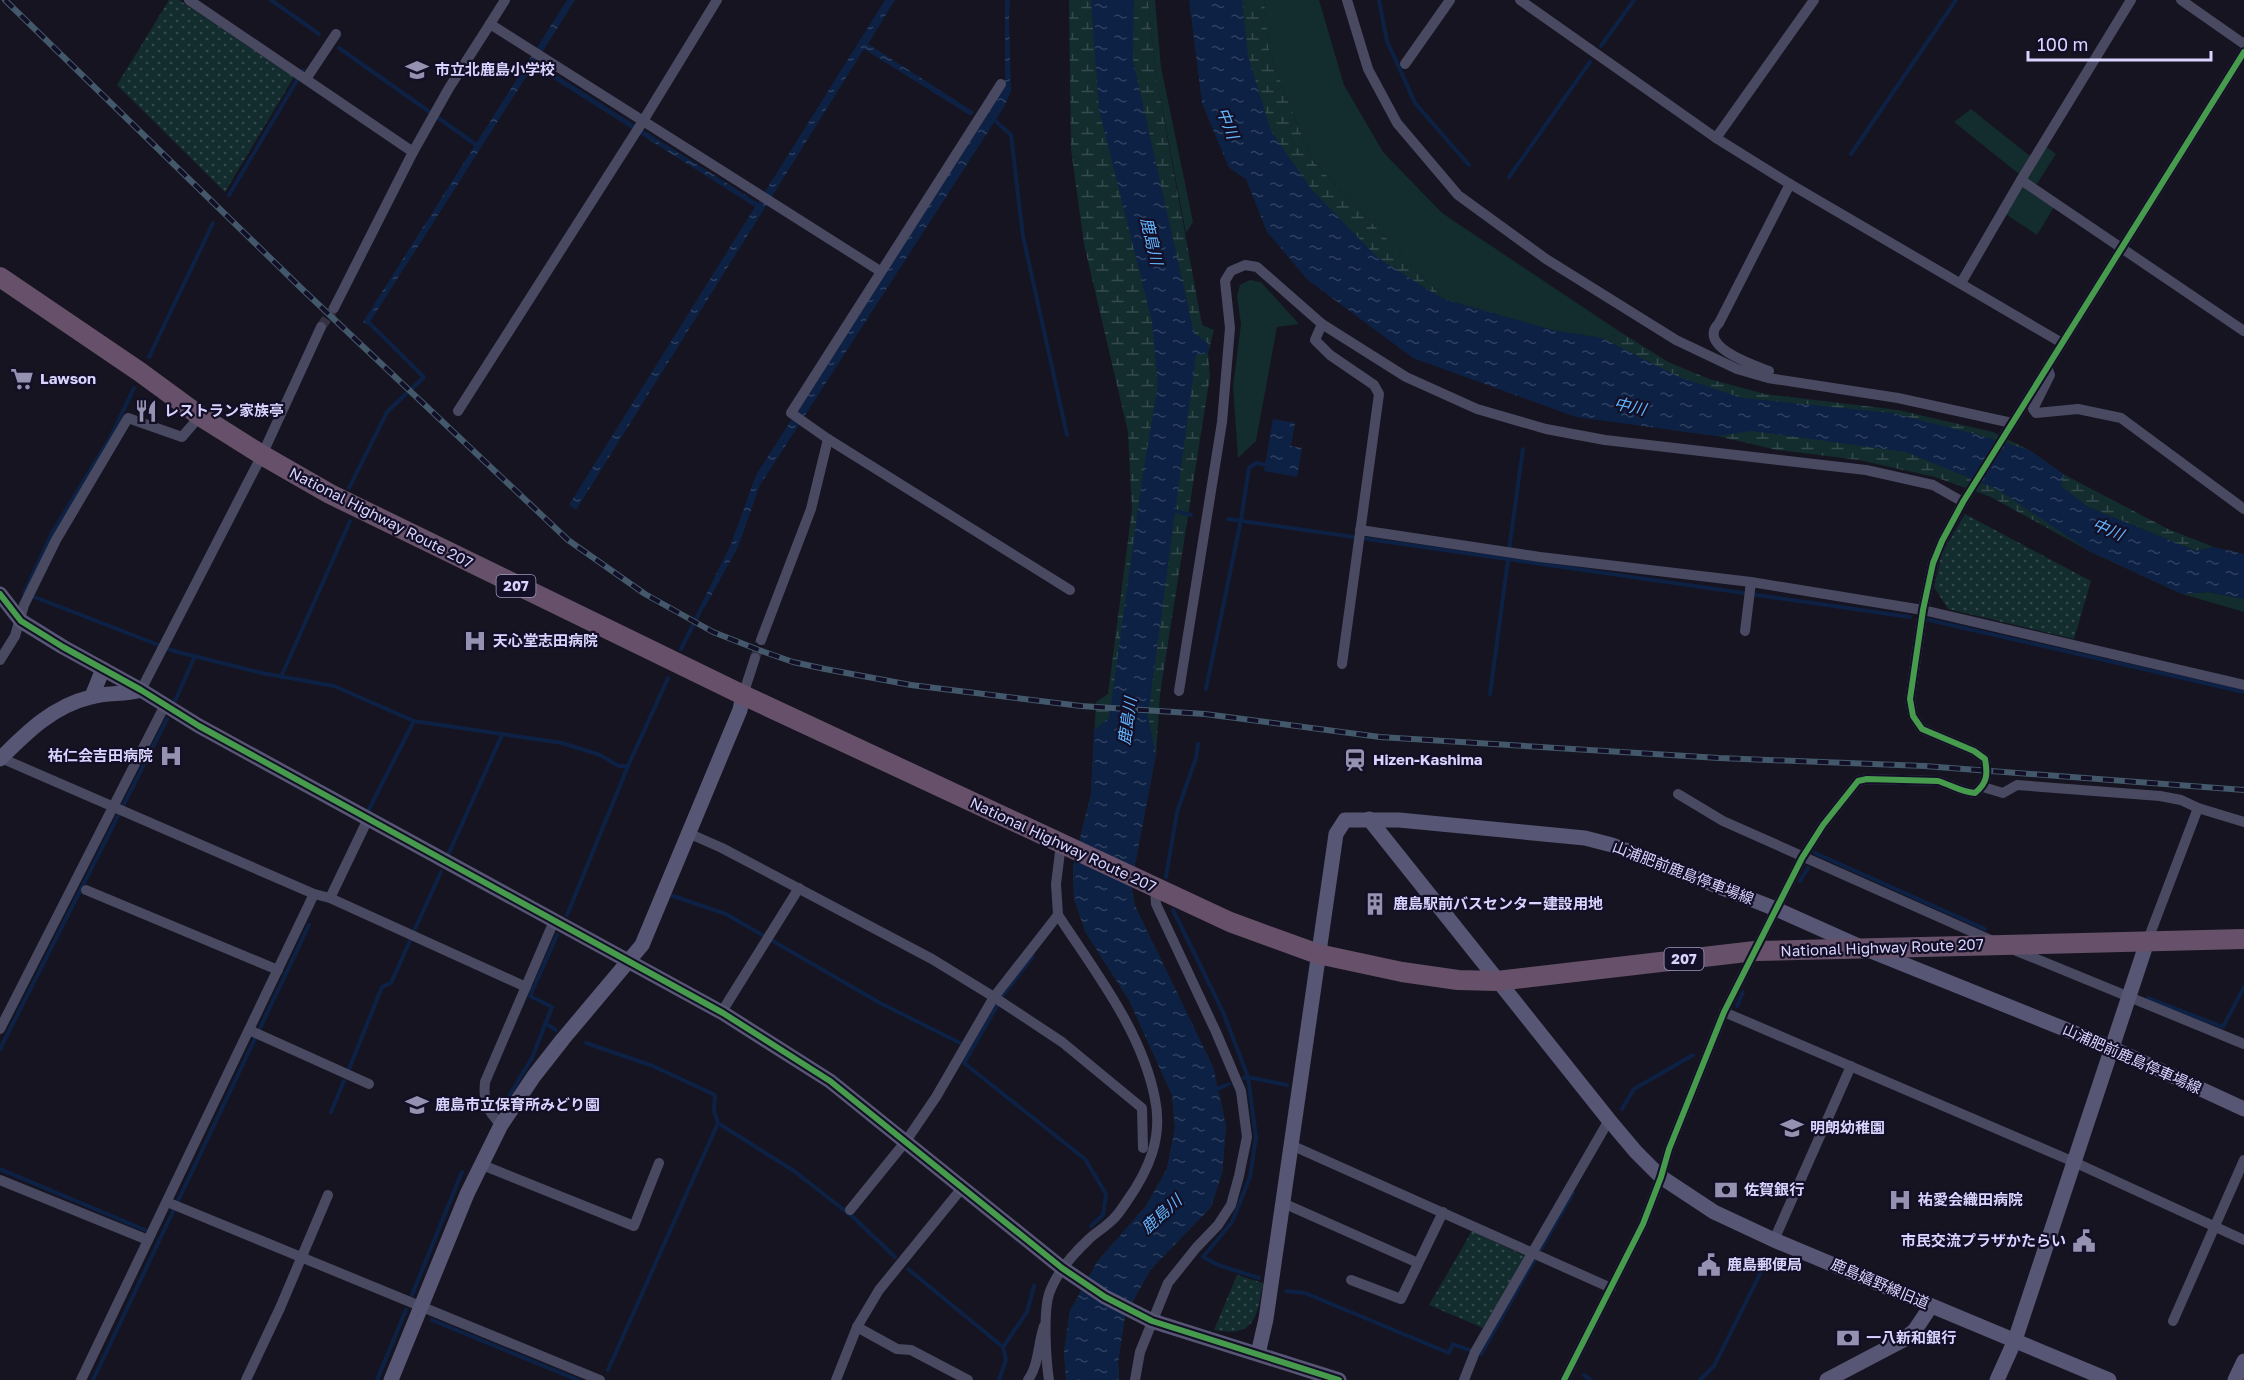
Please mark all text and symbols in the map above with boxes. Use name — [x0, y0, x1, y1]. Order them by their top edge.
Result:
scale bar — [2028, 24, 2211, 62]
text: 100 m — [2037, 33, 2088, 55]
school or university icon: 市立北鹿島小学校 — [404, 57, 430, 83]
place label: 市立北鹿島小学校 — [435, 60, 555, 78]
water label: 中川 — [1213, 104, 1244, 143]
water label: 鹿島川 — [1137, 215, 1168, 269]
supermarket icon: Lawson — [9, 366, 35, 392]
place label: Lawson — [40, 369, 96, 387]
water label: 中川 — [1612, 393, 1650, 420]
restaurant icon: レストラン家族亭 — [133, 398, 159, 424]
place label: レストラン家族亭 — [164, 401, 284, 419]
street label: National Highway Route 207 — [287, 463, 476, 571]
water label: 中川 — [2089, 514, 2128, 545]
road number: 207 — [496, 575, 536, 597]
hospital icon: 天心堂志田病院 — [462, 628, 488, 654]
place label: 天心堂志田病院 — [493, 631, 598, 649]
water label: 鹿島川 — [1114, 694, 1141, 746]
hospital icon: 祐仁会吉田病院 — [158, 743, 184, 769]
place label: 祐仁会吉田病院 — [47, 746, 153, 764]
station icon: Hizen-Kashima — [1342, 747, 1368, 773]
place label: Hizen-Kashima — [1373, 750, 1483, 768]
street label: National Highway Route 207 — [967, 793, 1159, 895]
street label: 山浦肥前鹿島停車場線 — [1610, 837, 1757, 907]
building icon: 鹿島駅前バスセンター建設用地 — [1362, 891, 1388, 917]
place label: 鹿島駅前バスセンター建設用地 — [1393, 894, 1603, 912]
street label: National Highway Route 207 — [1780, 934, 1984, 960]
road number: 207 — [1664, 948, 1704, 970]
street label: 山浦肥前鹿島停車場線 — [2060, 1019, 2205, 1097]
school or university icon: 鹿島市立保育所みどり園 — [404, 1092, 430, 1118]
place label: 鹿島市立保育所みどり園 — [435, 1095, 600, 1113]
school or university icon: 明朗幼稚園 — [1779, 1115, 1805, 1141]
place label: 明朗幼稚園 — [1810, 1118, 1885, 1136]
bank icon: 佐賀銀行 — [1713, 1177, 1739, 1203]
place label: 佐賀銀行 — [1744, 1180, 1804, 1198]
hospital icon: 祐愛会織田病院 — [1887, 1187, 1913, 1213]
water label: 鹿島川 — [1136, 1189, 1187, 1237]
place label: 祐愛会織田病院 — [1917, 1190, 2023, 1208]
public building icon: 市民交流プラザかたらい — [2071, 1228, 2097, 1254]
place label: 市民交流プラザかたらい — [1901, 1231, 2066, 1249]
public building icon: 鹿島郵便局 — [1696, 1252, 1722, 1278]
street label: 鹿島嬉野線旧道 — [1829, 1254, 1932, 1312]
place label: 鹿島郵便局 — [1727, 1255, 1802, 1273]
bank icon: 一八新和銀行 — [1835, 1325, 1861, 1351]
place label: 一八新和銀行 — [1866, 1328, 1956, 1346]

